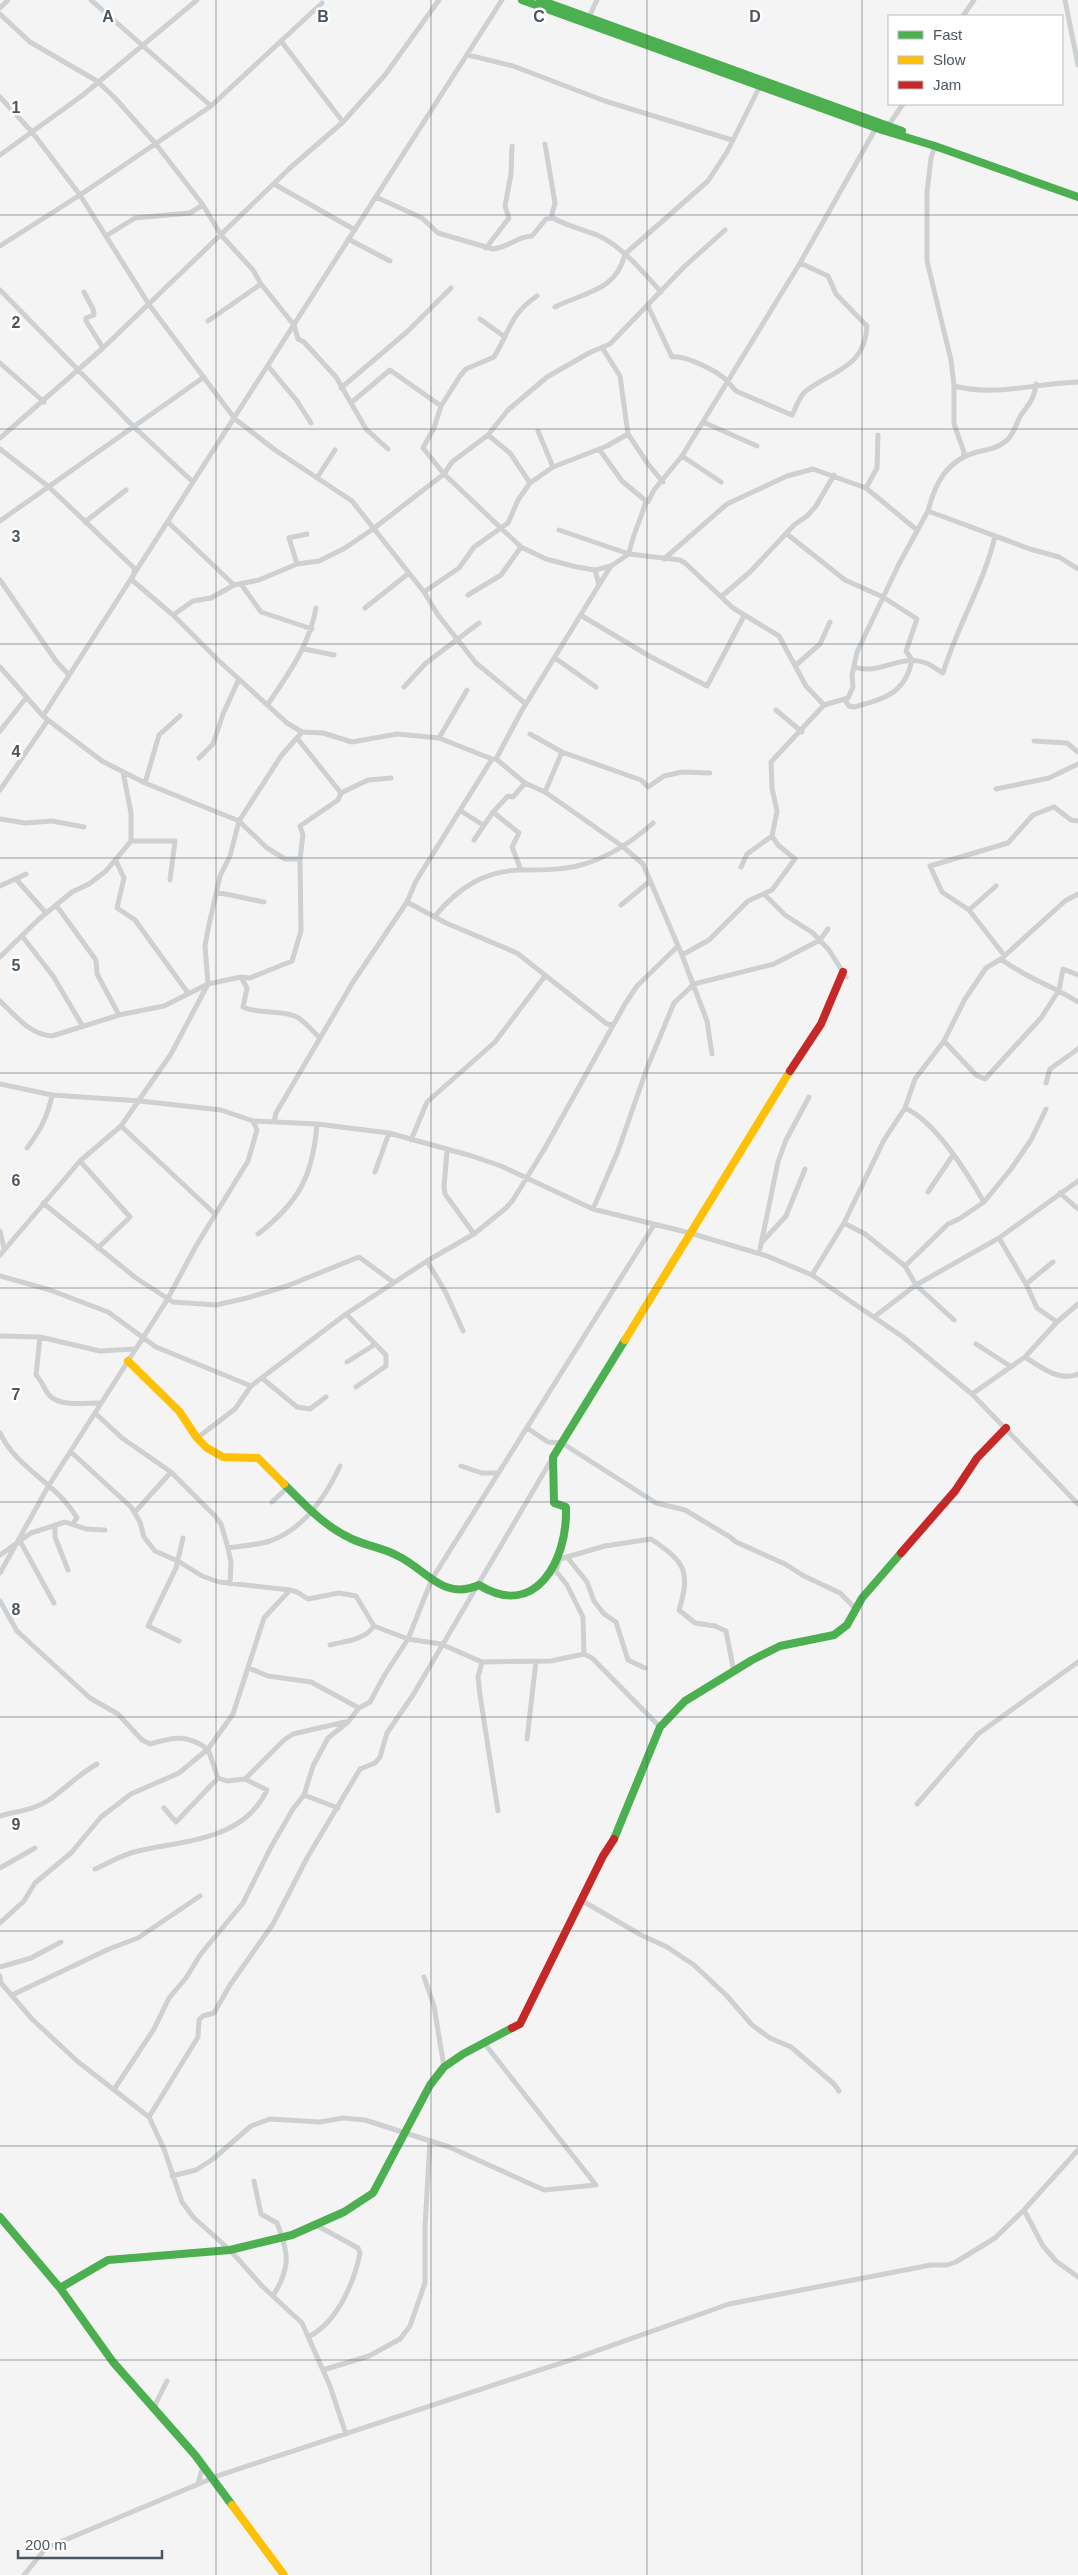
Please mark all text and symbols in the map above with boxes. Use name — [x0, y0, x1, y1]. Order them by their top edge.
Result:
text: A — [102, 8, 114, 25]
text: B — [317, 8, 329, 25]
text: C — [533, 8, 545, 25]
text: D — [749, 8, 761, 25]
legend — [888, 15, 1063, 105]
text: Fast — [933, 26, 963, 43]
text: Slow — [933, 51, 966, 68]
text: Jam — [933, 76, 961, 93]
text: 1 — [12, 99, 21, 116]
text: 2 — [12, 314, 21, 331]
text: 3 — [12, 528, 21, 545]
text: 4 — [12, 743, 21, 760]
text: 5 — [12, 957, 21, 974]
text: 6 — [12, 1172, 21, 1189]
text: 7 — [12, 1386, 21, 1403]
text: 8 — [12, 1601, 21, 1618]
text: 9 — [12, 1816, 21, 1833]
scale bar — [18, 2528, 161, 2560]
text: 200 m — [25, 2536, 67, 2553]

